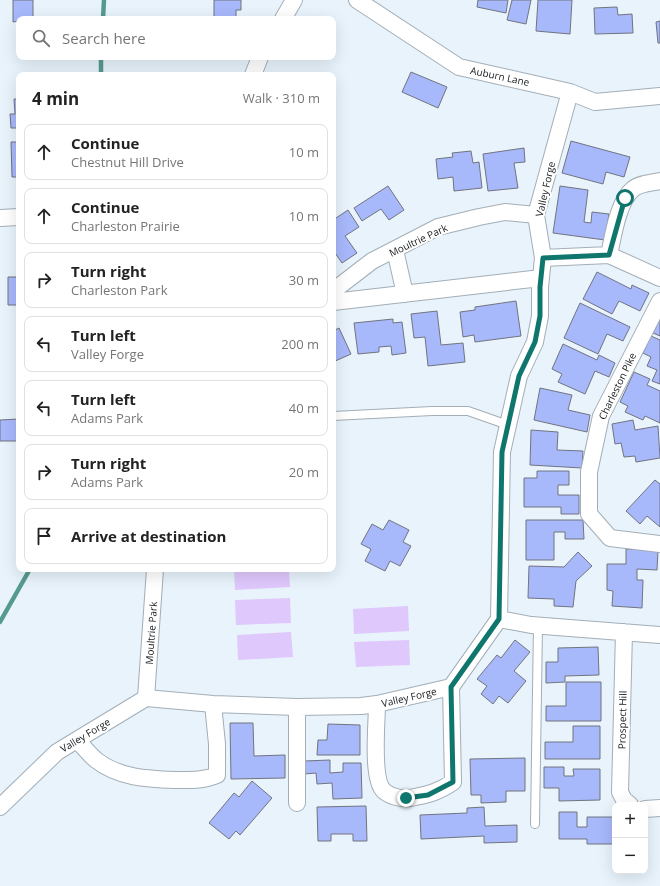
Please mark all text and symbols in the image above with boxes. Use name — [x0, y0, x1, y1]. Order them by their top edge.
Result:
search box — [16, 16, 336, 60]
icon: search — [30, 27, 52, 49]
text: Search here — [62, 28, 146, 48]
street label: Auburn Lane — [469, 63, 531, 89]
text: 4 min — [32, 87, 79, 110]
text: Walk · 310 m — [243, 89, 320, 107]
text: Continue — [71, 133, 139, 153]
icon: ahead — [33, 141, 55, 163]
text: 10 m — [289, 143, 319, 161]
text: Chestnut Hill Drive — [71, 153, 184, 171]
street label: Valley Forge — [532, 160, 558, 218]
route start — [616, 189, 634, 207]
text: Continue — [71, 197, 139, 217]
icon: ahead — [33, 205, 55, 227]
text: 10 m — [289, 207, 319, 225]
text: Charleston Prairie — [71, 217, 180, 235]
street label: Moultrie Park — [387, 220, 450, 260]
text: Turn right — [71, 261, 146, 281]
icon: right — [33, 269, 55, 291]
text: 30 m — [289, 271, 319, 289]
text: Charleston Park — [71, 281, 167, 299]
text: Turn left — [71, 325, 136, 345]
icon: left — [33, 333, 55, 355]
text: 200 m — [281, 335, 319, 353]
text: Valley Forge — [71, 345, 144, 363]
street label: Charleston Pike — [595, 350, 639, 422]
text: Turn left — [71, 389, 136, 409]
icon: left — [33, 397, 55, 419]
text: 40 m — [289, 399, 319, 417]
text: Adams Park — [71, 409, 143, 427]
text: Turn right — [71, 453, 146, 473]
icon: right — [33, 461, 55, 483]
text: 20 m — [289, 463, 319, 481]
text: Adams Park — [71, 473, 143, 491]
icon: arrive — [33, 525, 55, 547]
text: Arrive at destination — [71, 526, 226, 546]
street label: Moultrie Park — [142, 600, 160, 665]
street label: Valley Forge — [380, 684, 438, 710]
street label: Prospect Hill — [614, 691, 630, 749]
street label: Valley Forge — [57, 714, 113, 755]
route end — [397, 789, 415, 807]
map controls — [612, 802, 648, 874]
button: + — [612, 802, 648, 838]
button: − — [612, 838, 648, 874]

